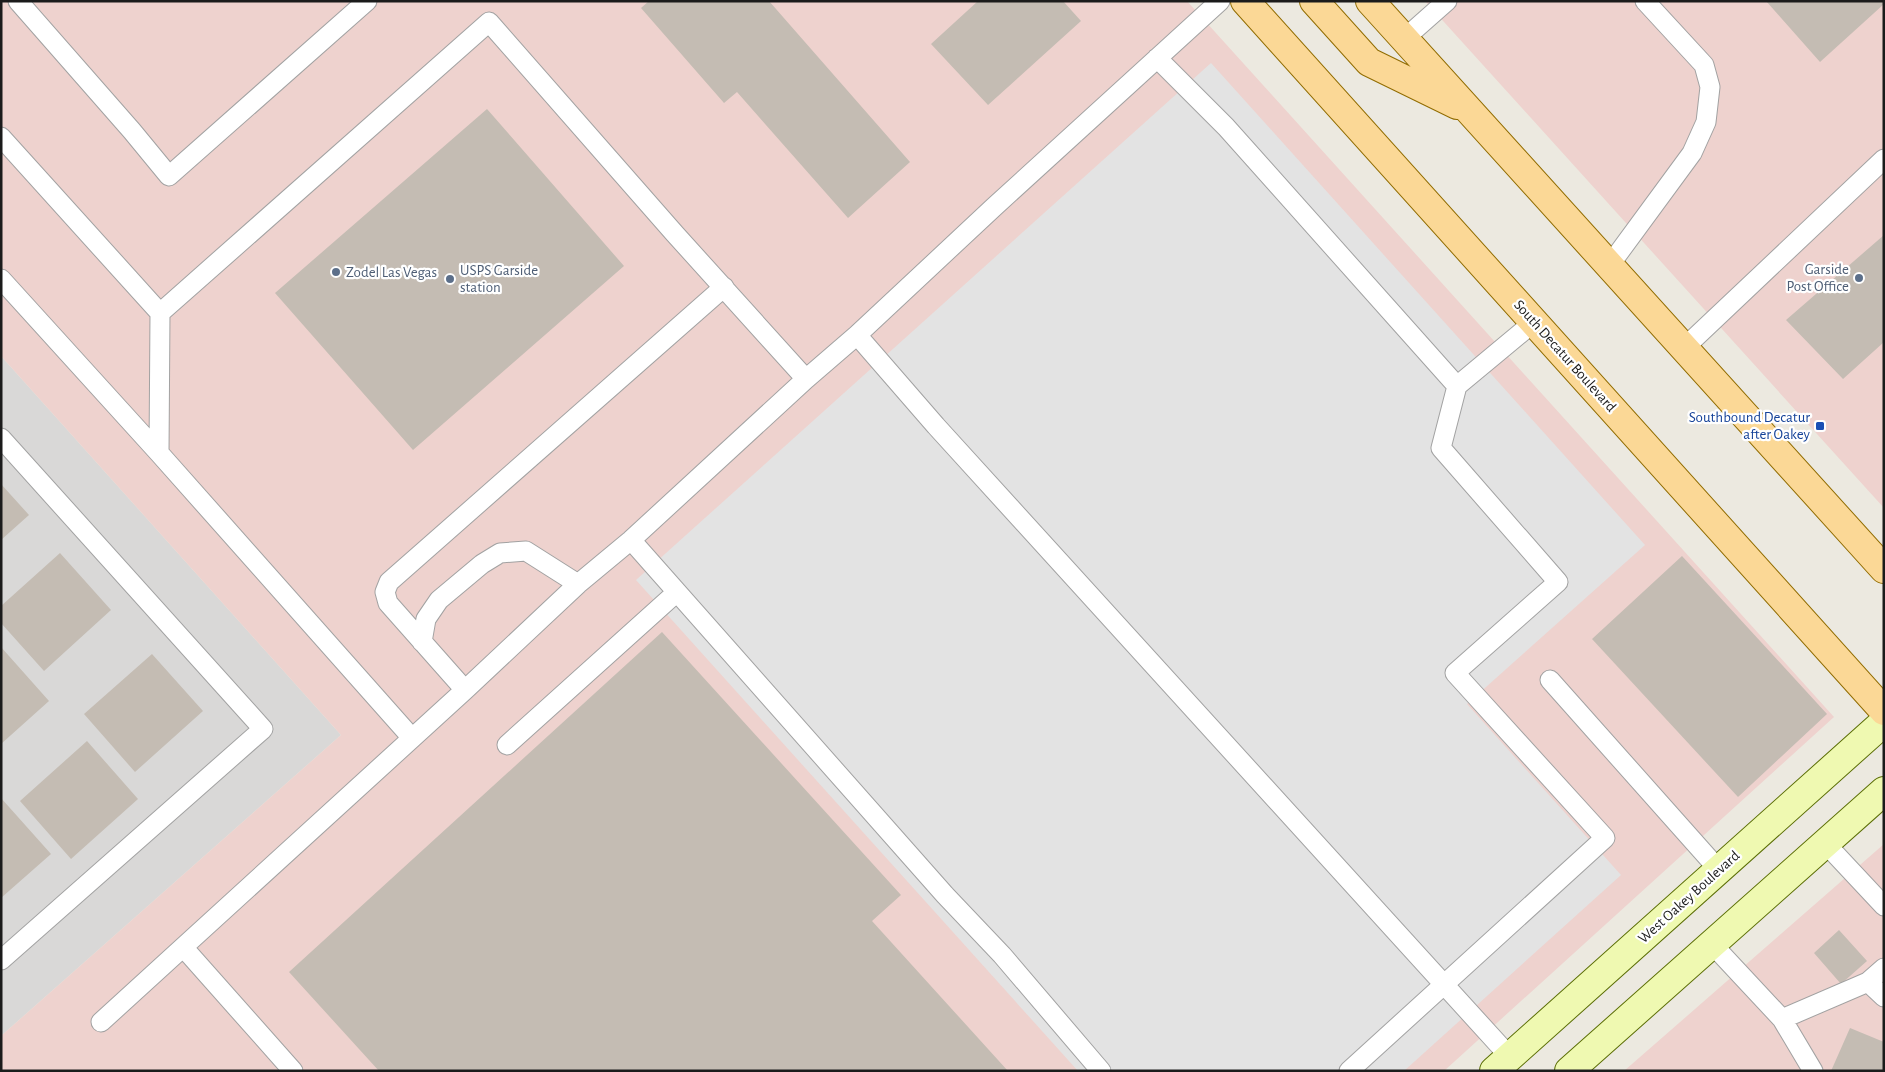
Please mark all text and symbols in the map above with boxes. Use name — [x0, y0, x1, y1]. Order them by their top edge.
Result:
place label: Garside Post Office — [1787, 262, 1849, 294]
place label: USPS Garside station — [460, 263, 538, 295]
place label: Zodel Las Vegas — [346, 265, 437, 280]
marker: Zodel Las Vegas — [330, 266, 342, 278]
marker: Garside Post Office — [1853, 272, 1865, 284]
marker: USPS Garside station — [444, 273, 456, 285]
street label: South Decatur Boulevard — [1511, 297, 1619, 415]
place label: Southbound Decatur after Oakey — [1689, 410, 1811, 442]
marker: Southbound Decatur after Oakey — [1814, 420, 1826, 432]
street label: West Oakey Boulevard — [1636, 848, 1743, 946]

